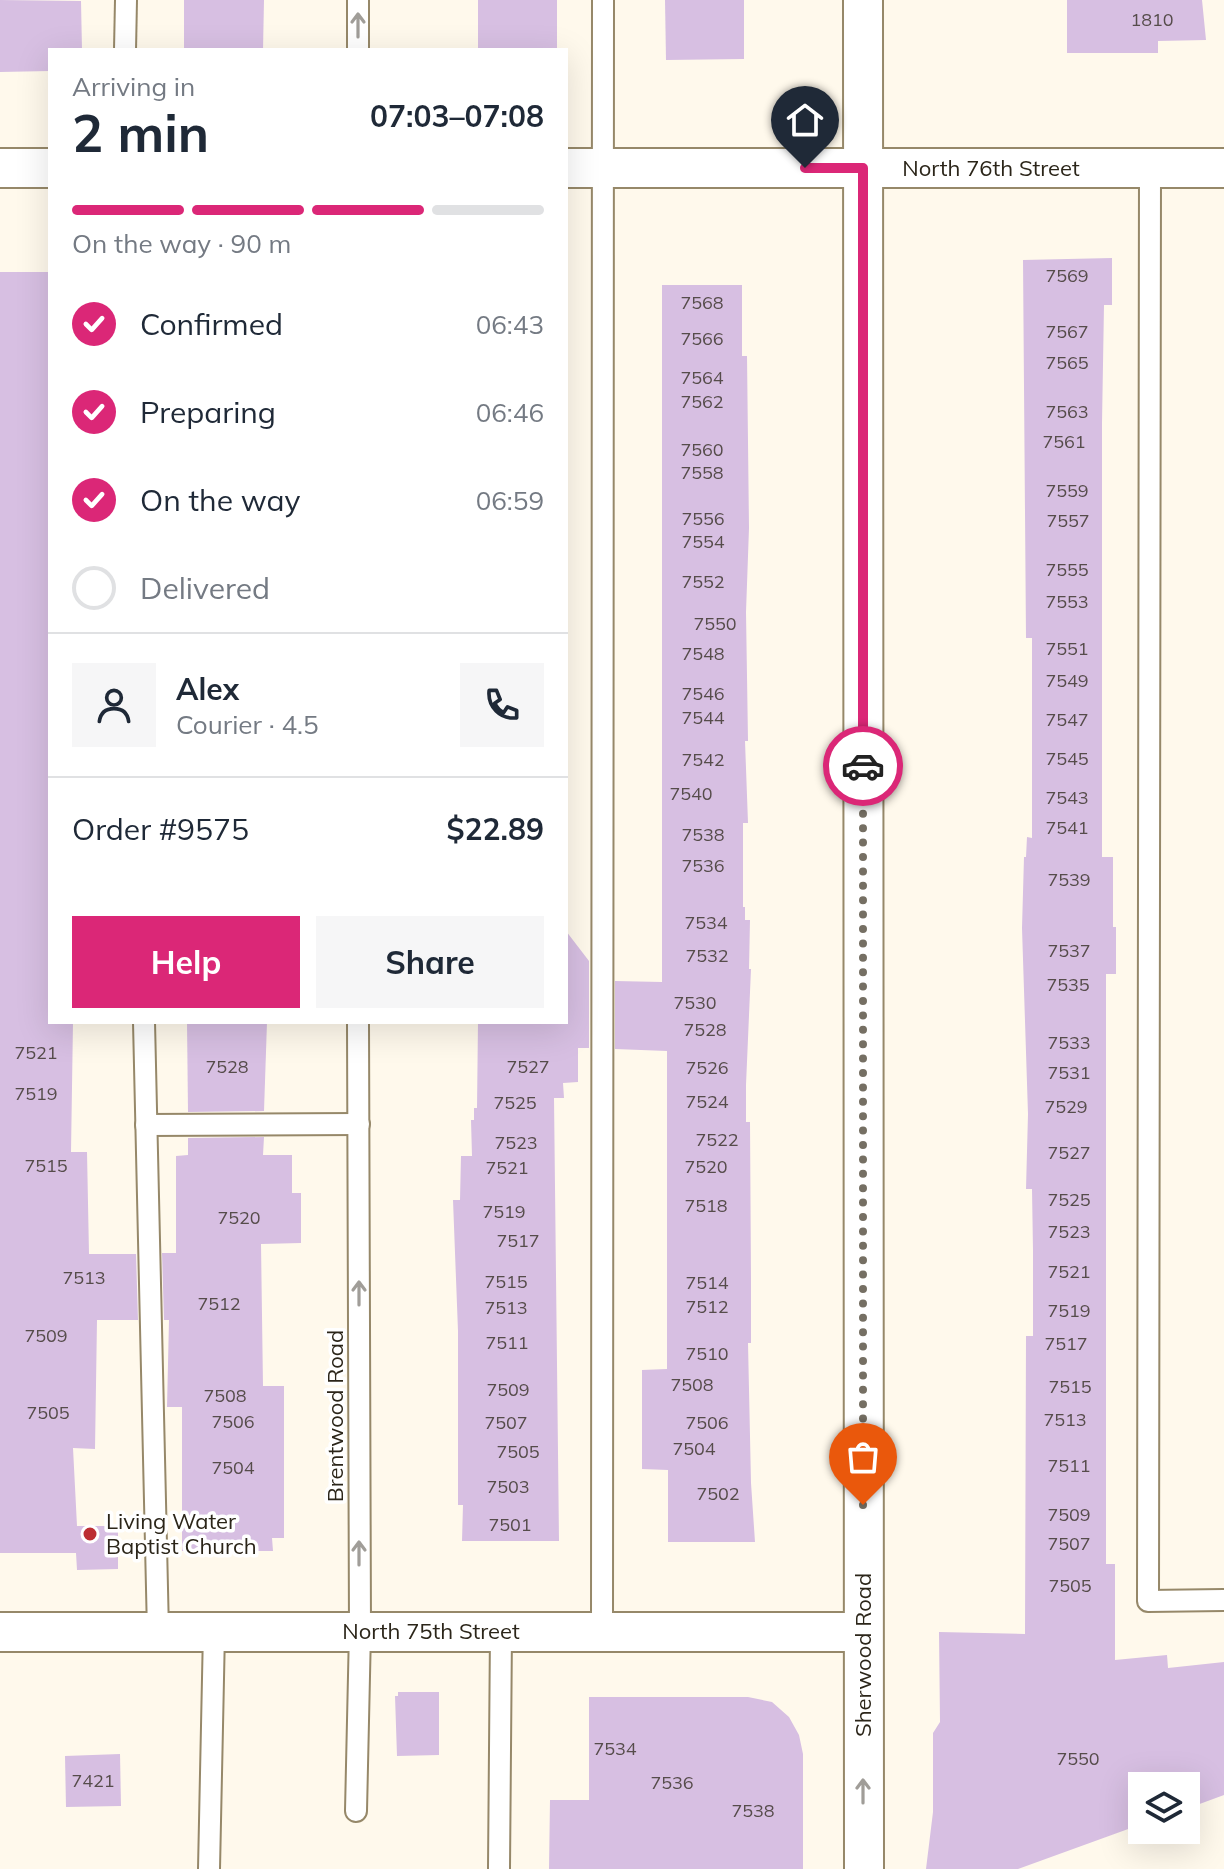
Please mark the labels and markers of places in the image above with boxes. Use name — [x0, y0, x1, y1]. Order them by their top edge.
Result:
pin — [771, 86, 839, 168]
pin — [829, 1423, 897, 1505]
place label: Living Water Baptist Church — [106, 1507, 257, 1560]
marker: Living Water Baptist Church — [81, 1525, 99, 1543]

